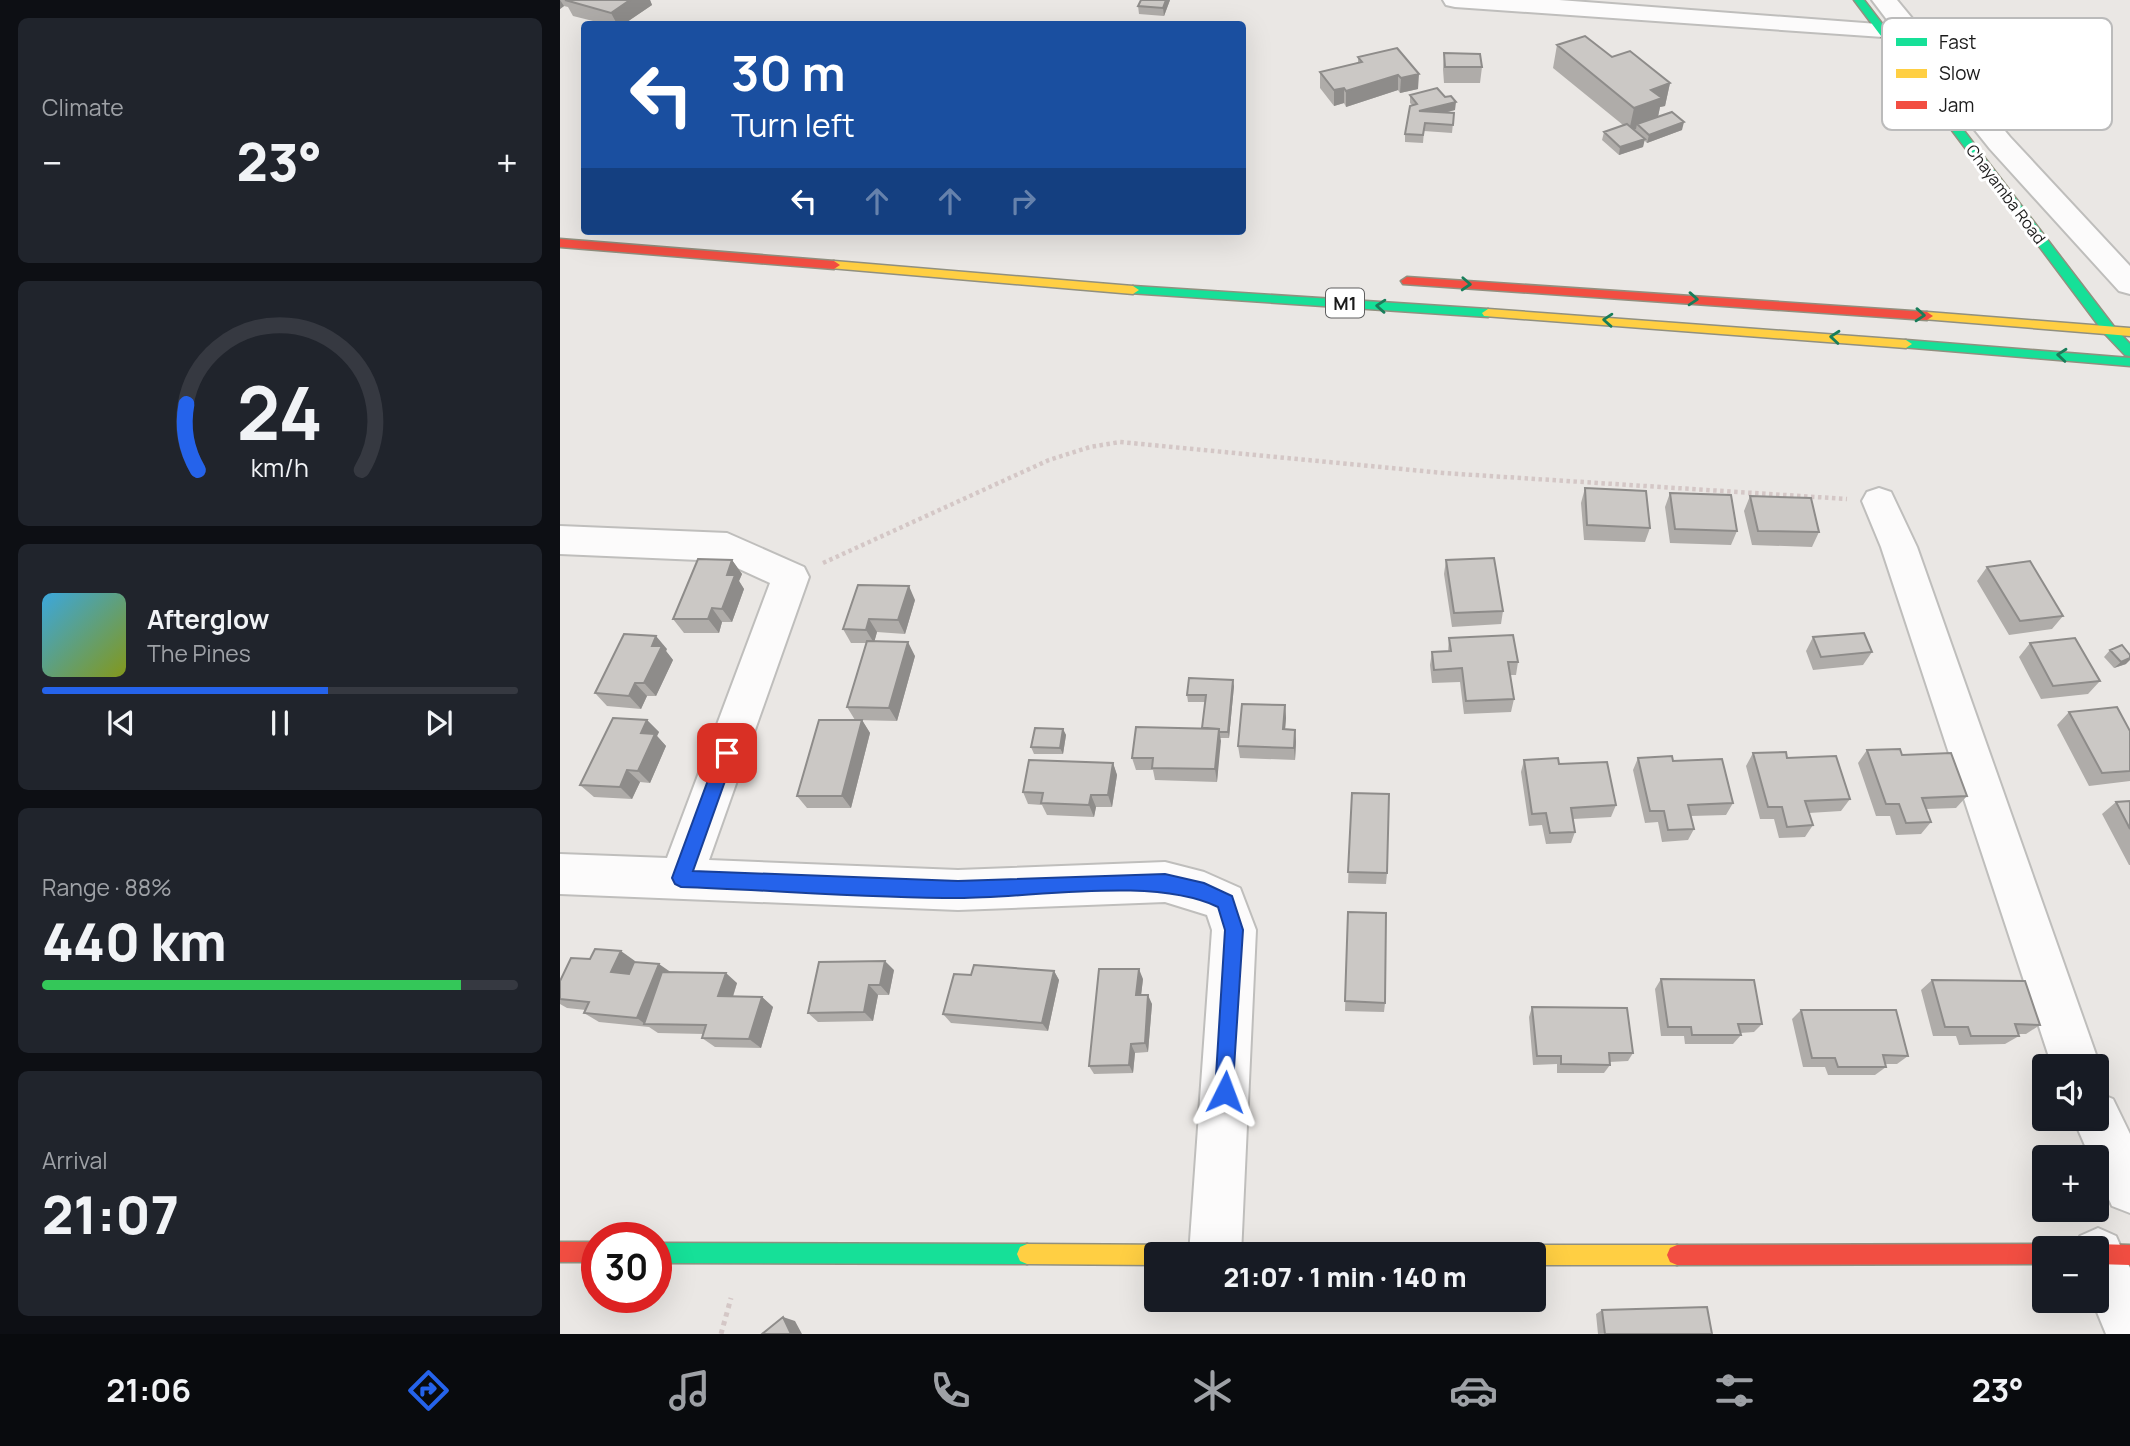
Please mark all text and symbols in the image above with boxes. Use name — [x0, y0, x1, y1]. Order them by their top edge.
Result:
legend — [1882, 18, 2112, 130]
text: Fast — [1939, 29, 1976, 55]
text: 30 m — [731, 39, 846, 106]
icon: left — [616, 49, 707, 140]
text: Slow — [1939, 60, 1981, 86]
text: Climate — [42, 91, 124, 123]
text: Jam — [1939, 92, 1974, 118]
text: Turn left — [731, 103, 855, 147]
text: 23° — [237, 126, 322, 197]
text: − — [42, 136, 63, 188]
text: + — [496, 136, 518, 188]
street label: Chayamba Road — [1961, 140, 2051, 248]
icon: left — [785, 182, 823, 220]
icon: ahead — [858, 182, 896, 220]
icon: ahead — [931, 182, 969, 220]
icon: right — [1004, 182, 1042, 220]
one-way arrow — [1461, 276, 1472, 291]
road number: M1 — [1326, 288, 1364, 318]
one-way arrow — [1688, 291, 1699, 306]
one-way arrow — [1376, 298, 1387, 313]
one-way arrow — [1915, 307, 1926, 322]
one-way arrow — [1603, 313, 1614, 328]
one-way arrow — [1830, 330, 1841, 345]
one-way arrow — [2056, 348, 2067, 363]
text: 24 — [237, 362, 323, 462]
text: km/h — [251, 450, 309, 485]
text: Afterglow — [147, 601, 269, 637]
text: The Pines — [147, 637, 251, 669]
icon: previous — [102, 704, 140, 742]
icon: pause — [261, 704, 299, 742]
icon: next — [420, 704, 458, 742]
pin — [697, 723, 757, 783]
icon: arrive — [708, 734, 746, 772]
text: Range · 88% — [42, 871, 172, 903]
text: 440 km — [42, 906, 227, 977]
map controls — [2032, 1054, 2109, 1313]
button: sound — [2032, 1054, 2109, 1131]
position arrow — [1188, 1055, 1262, 1129]
text: Arrival — [42, 1144, 108, 1176]
button: + — [2032, 1145, 2109, 1222]
text: 21:07 — [42, 1179, 179, 1250]
speed limit sign: 30 — [581, 1222, 672, 1313]
button: − — [2032, 1236, 2109, 1313]
text: 21:07 · 1 min · 140 m — [1223, 1259, 1467, 1295]
icon: directions — [404, 1366, 453, 1415]
icon: music — [665, 1366, 714, 1415]
icon: phone — [926, 1366, 975, 1415]
icon: climate — [1188, 1366, 1237, 1415]
icon: car — [1449, 1366, 1498, 1415]
icon: filters — [1710, 1366, 1759, 1415]
text: 21:06 — [106, 1368, 191, 1412]
text: 23° — [1972, 1368, 2024, 1412]

